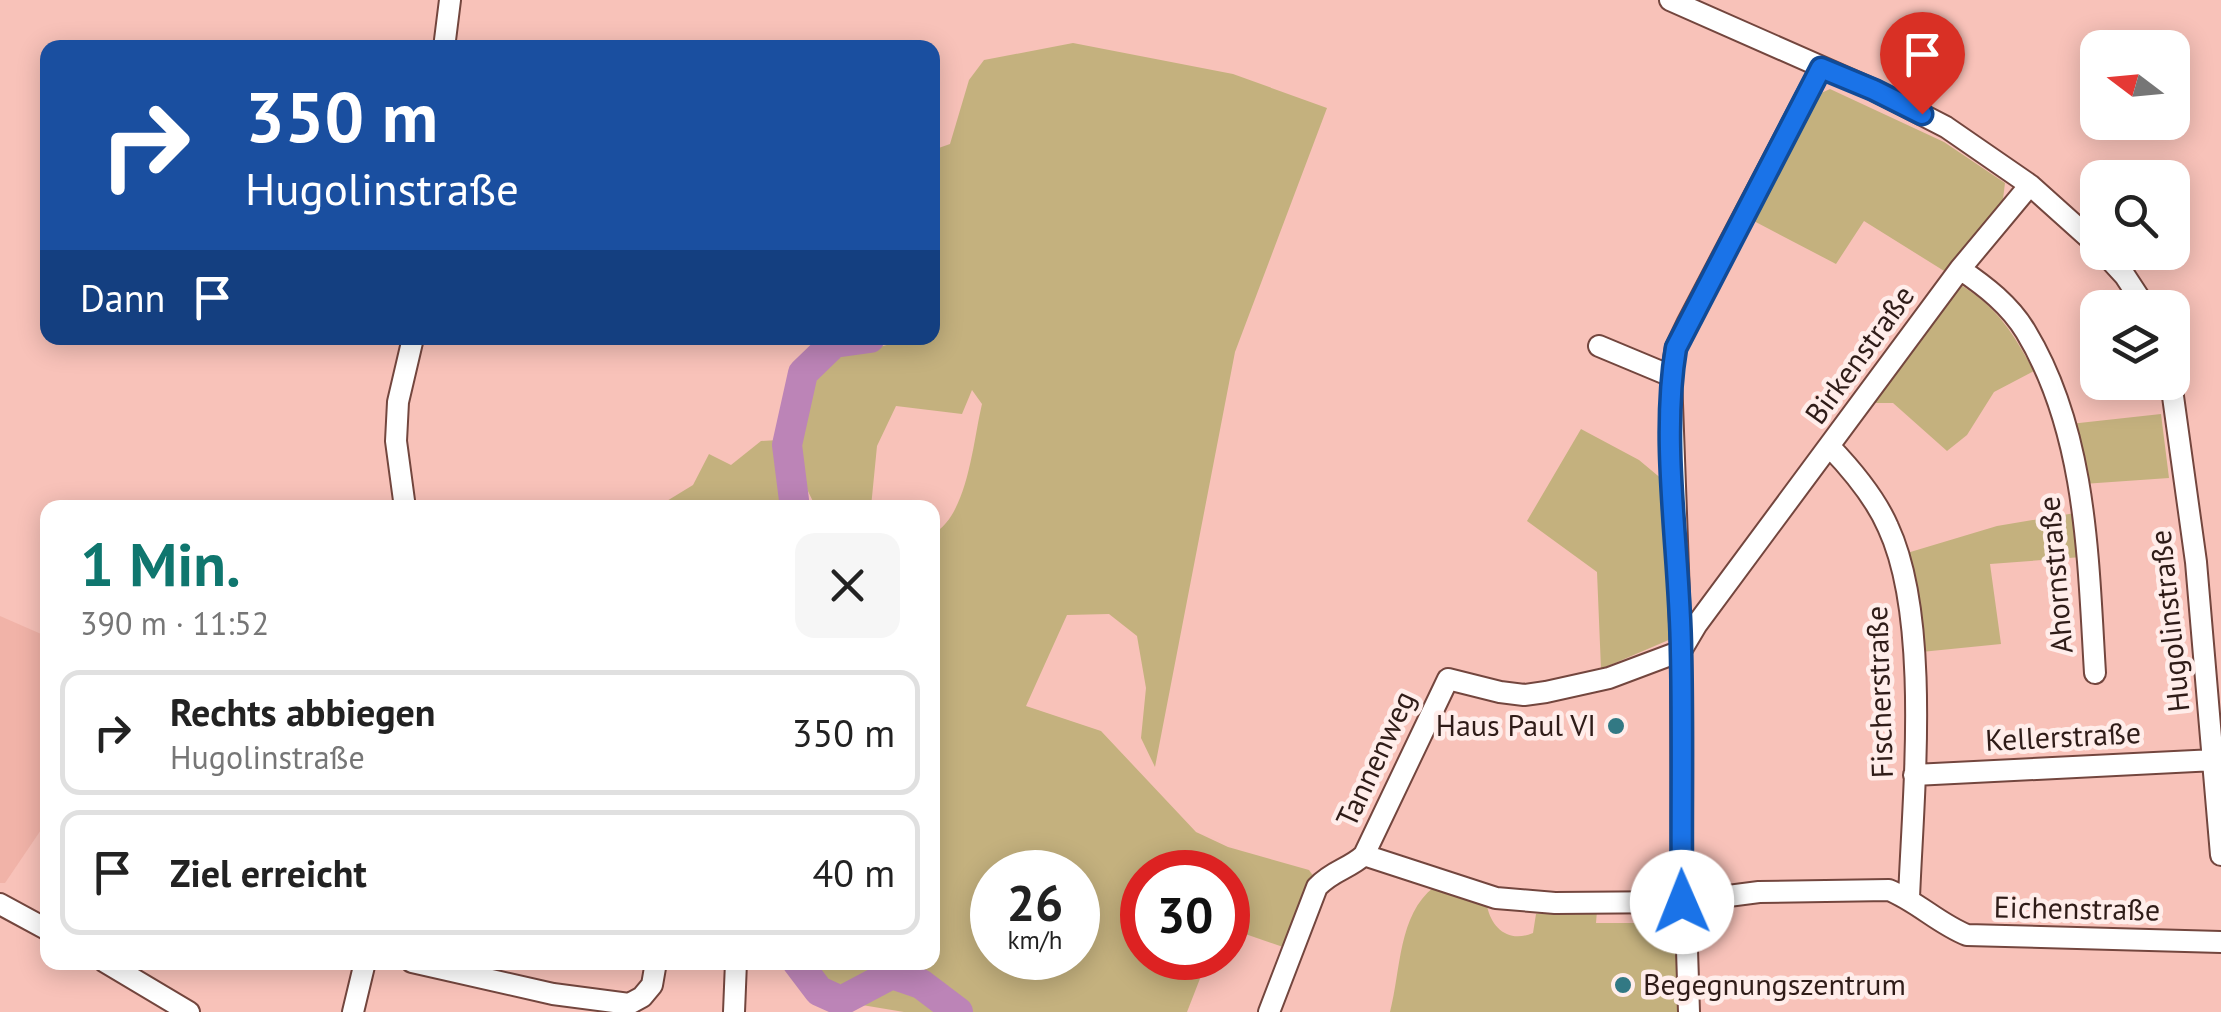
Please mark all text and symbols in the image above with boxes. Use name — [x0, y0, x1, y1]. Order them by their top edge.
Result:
pin — [1880, 12, 1965, 115]
icon: arrive — [1895, 27, 1950, 82]
north arrow — [2080, 30, 2190, 140]
map controls — [2080, 30, 2190, 400]
text: 350 m — [245, 71, 438, 161]
icon: right — [80, 80, 210, 210]
text: Hugolinstraße — [245, 159, 519, 217]
button: search — [2080, 160, 2190, 270]
icon: arrive — [185, 270, 240, 325]
text: Dann — [80, 273, 165, 322]
street label: Birkenstraße — [1795, 277, 1922, 431]
button: layers — [2080, 290, 2190, 400]
street label: Ahornstraße — [2028, 495, 2081, 655]
text: 1 Min. — [80, 525, 241, 603]
street label: Hugolinstraße — [2140, 528, 2197, 714]
button: close — [795, 533, 900, 638]
text: 390 m · 11:52 — [80, 602, 269, 644]
street label: Fischerstraße — [1856, 605, 1901, 779]
street label: Tannenweg — [1326, 684, 1423, 833]
text: Rechts abbiegen — [170, 687, 436, 736]
icon: right — [85, 705, 140, 760]
place label: Haus Paul VI — [1436, 705, 1596, 744]
text: 350 m — [792, 708, 895, 757]
street label: Kellerstraße — [1984, 712, 2142, 759]
marker: Haus Paul VI — [1605, 715, 1627, 737]
text: Hugolinstraße — [170, 736, 365, 778]
icon: arrive — [85, 845, 140, 900]
text: Ziel erreicht — [170, 848, 367, 897]
text: 40 m — [813, 848, 895, 897]
speed limit sign: 30 — [1120, 850, 1250, 980]
position arrow — [1630, 850, 1734, 954]
text: 26 — [1007, 870, 1063, 935]
street label: Eichenstraße — [1993, 887, 2161, 928]
text: km/h — [1008, 924, 1062, 956]
place label: Begegnungszentrum — [1643, 964, 1906, 1003]
marker: Begegnungszentrum — [1612, 974, 1634, 996]

